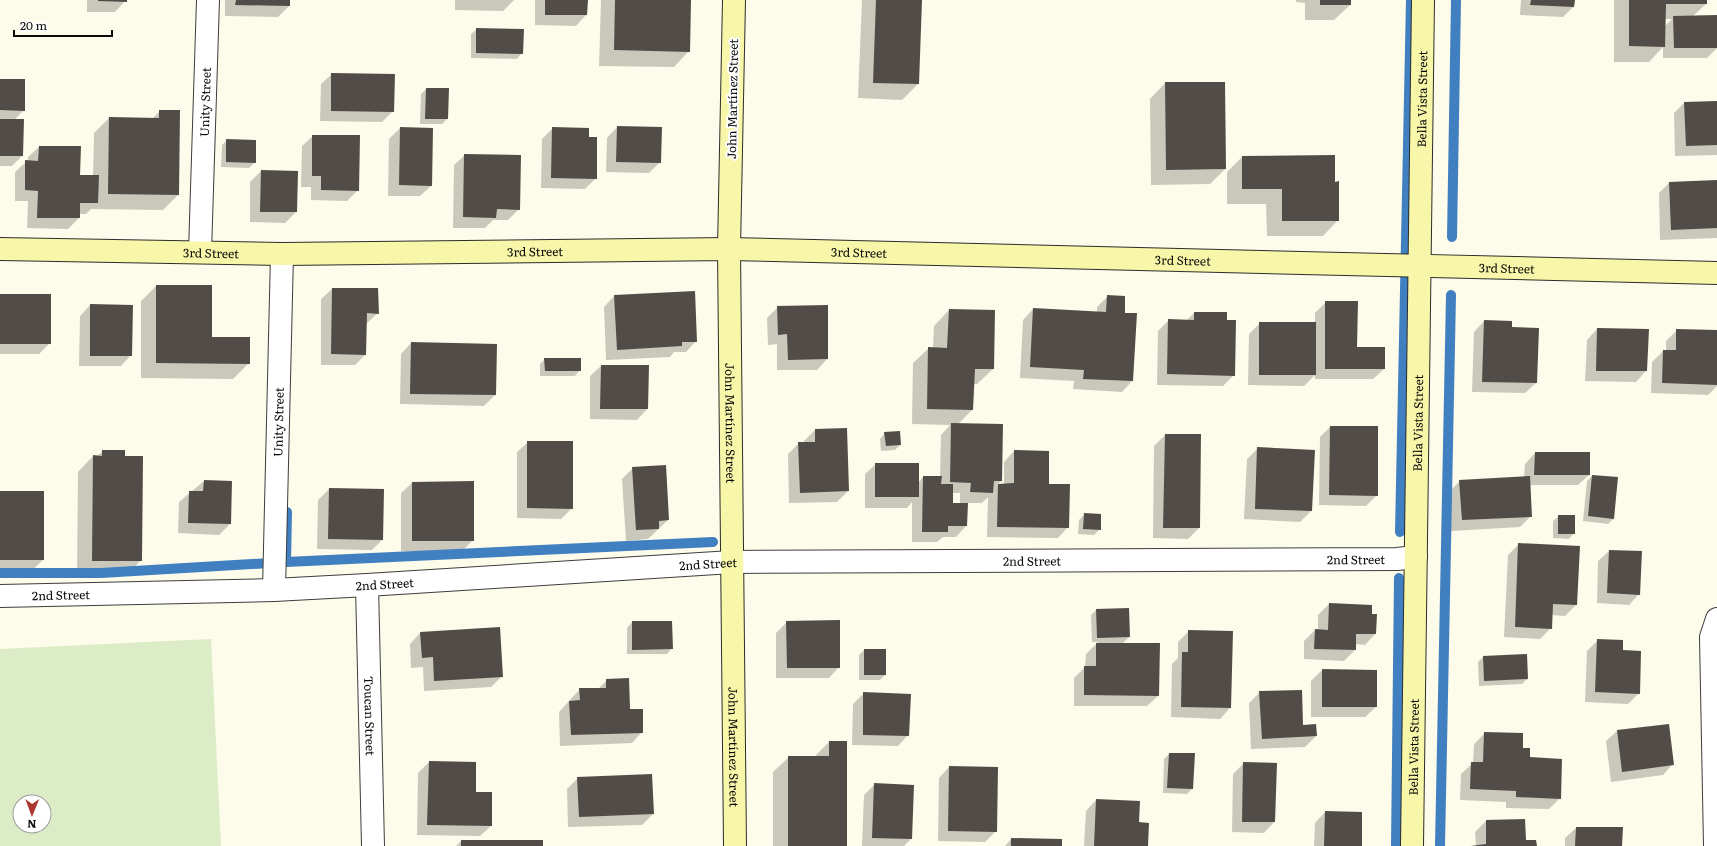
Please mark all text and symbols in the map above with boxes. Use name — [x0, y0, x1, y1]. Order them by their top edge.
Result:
scale bar — [14, 12, 112, 38]
text: 20 m — [20, 16, 47, 34]
street label: John Martínez Street — [722, 38, 742, 159]
street label: Bella Vista Street — [1412, 50, 1431, 148]
street label: Unity Street — [195, 67, 215, 137]
street label: 3rd Street — [507, 242, 563, 260]
street label: 3rd Street — [831, 242, 887, 262]
street label: 3rd Street — [183, 243, 239, 262]
street label: 3rd Street — [1154, 250, 1211, 270]
street label: 3rd Street — [1478, 258, 1535, 278]
street label: John Martínez Street — [721, 363, 740, 483]
street label: Bella Vista Street — [1408, 374, 1427, 472]
street label: Unity Street — [268, 387, 288, 457]
street label: 2nd Street — [1327, 550, 1385, 568]
street label: 2nd Street — [1003, 552, 1061, 570]
street label: 2nd Street — [679, 553, 737, 574]
street label: 2nd Street — [355, 573, 414, 595]
street label: 2nd Street — [32, 585, 90, 604]
street label: Toucan Street — [360, 676, 380, 756]
street label: John Martínez Street — [724, 687, 744, 807]
street label: Bella Vista Street — [1404, 698, 1423, 796]
north arrow — [12, 794, 52, 834]
text: N — [27, 817, 37, 833]

